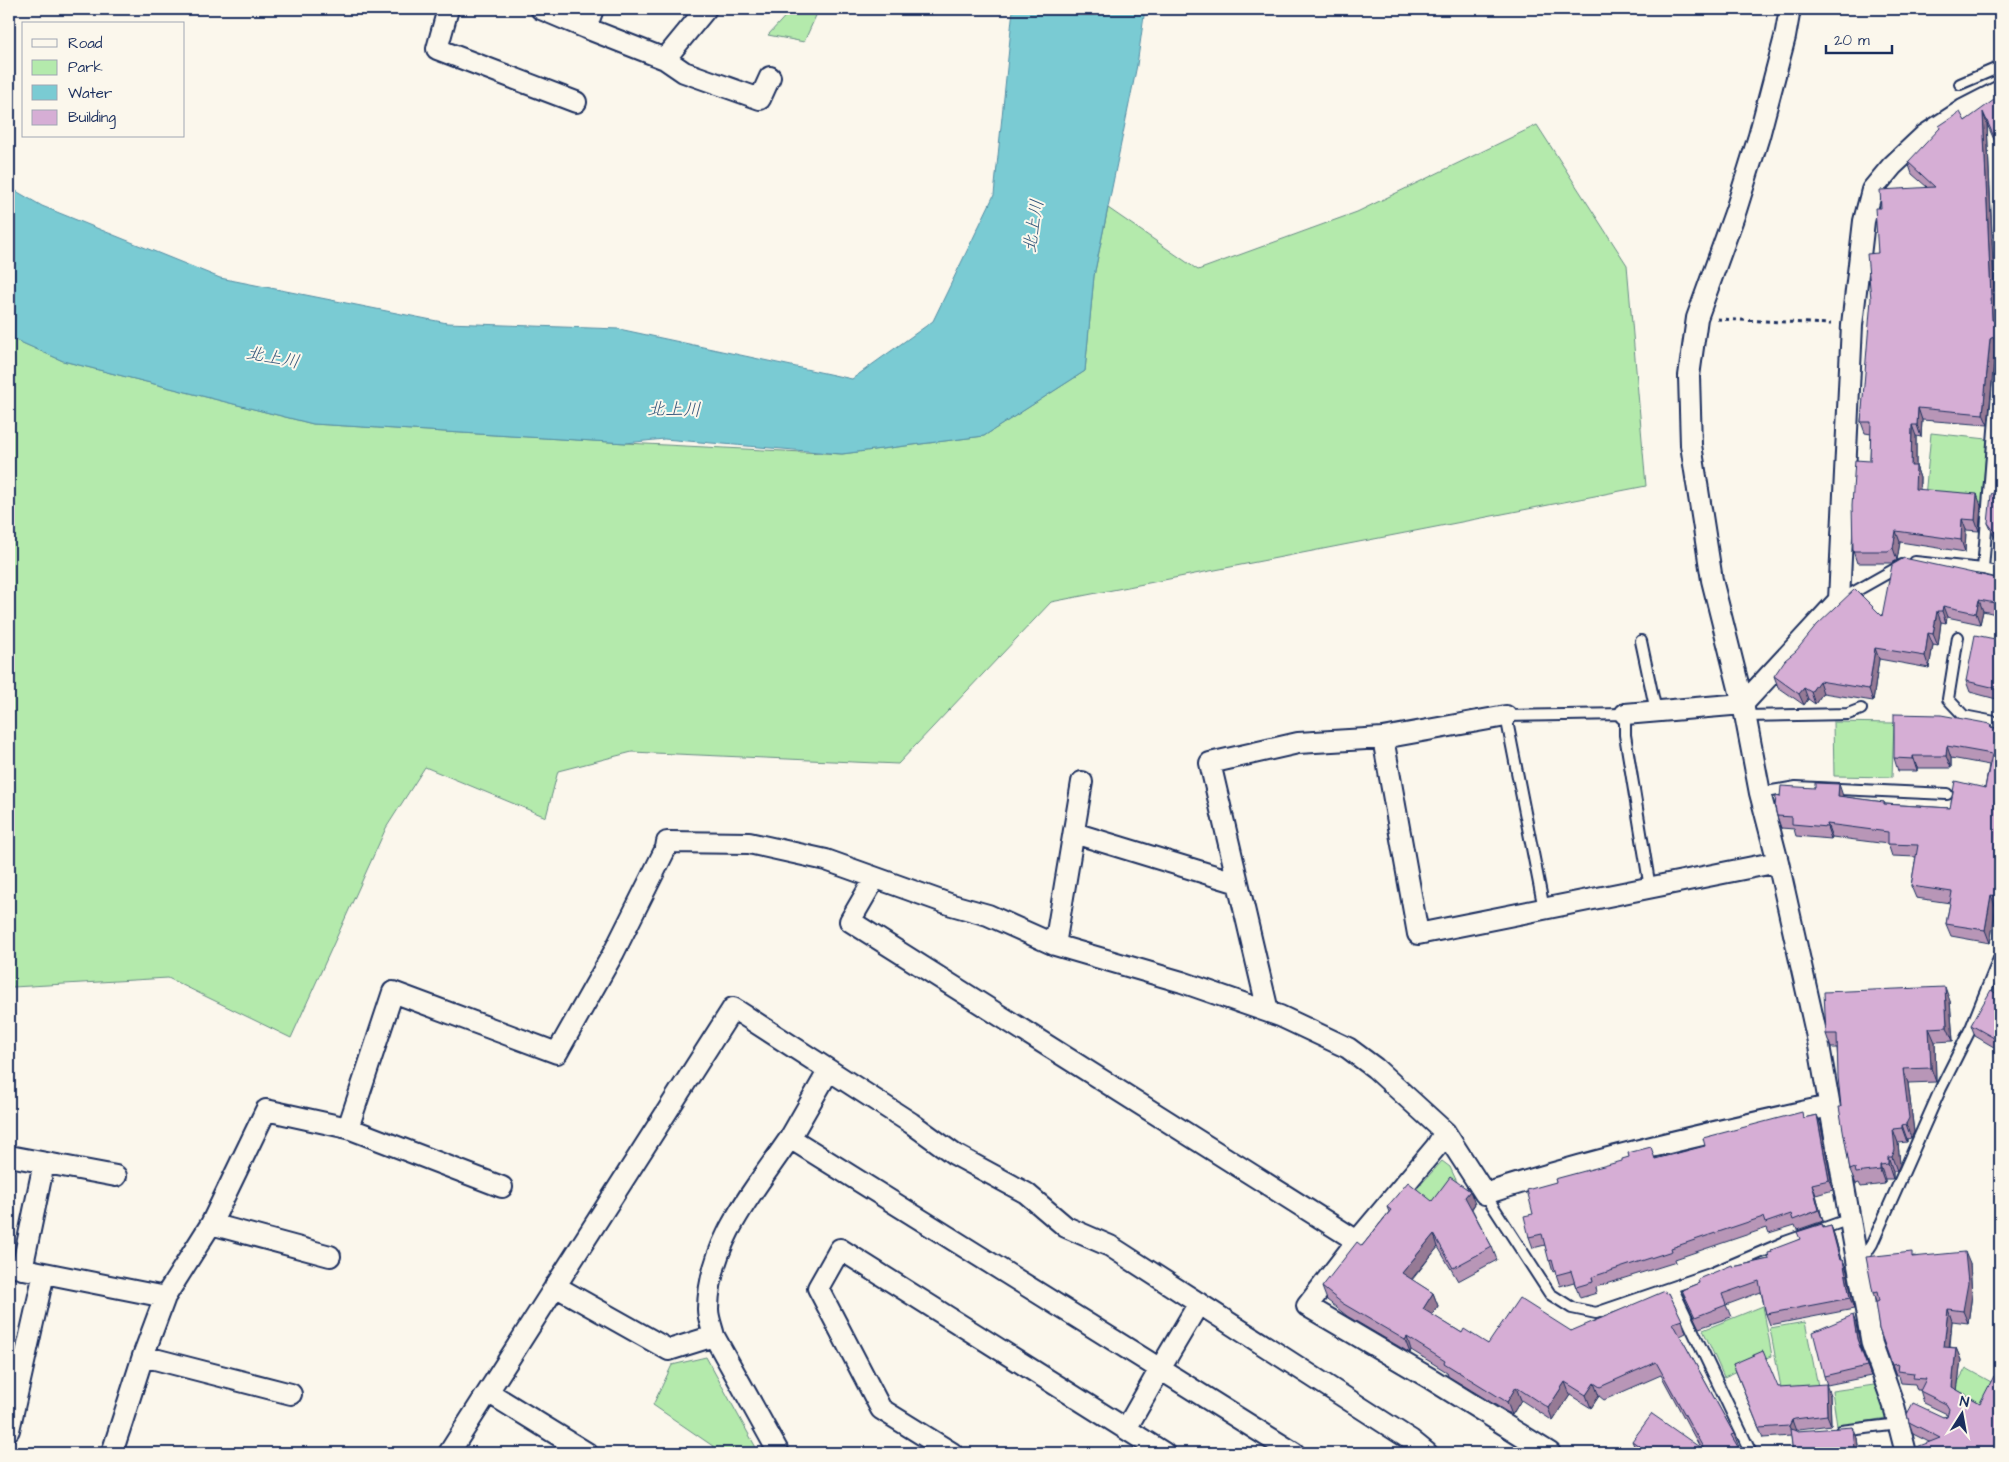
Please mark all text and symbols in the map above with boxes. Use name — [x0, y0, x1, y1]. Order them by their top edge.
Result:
legend — [22, 22, 185, 138]
scale bar — [1826, 22, 1893, 54]
text: 20 m — [1834, 30, 1870, 51]
text: Road — [68, 33, 103, 54]
text: Park — [68, 57, 103, 78]
text: Water — [68, 83, 112, 104]
text: Building — [68, 107, 116, 129]
water label: 北上川 — [1017, 197, 1050, 255]
water label: 北上川 — [244, 340, 302, 375]
water label: 北上川 — [647, 397, 701, 422]
north arrow — [1936, 1390, 1986, 1440]
text: N — [1958, 1392, 1971, 1413]

